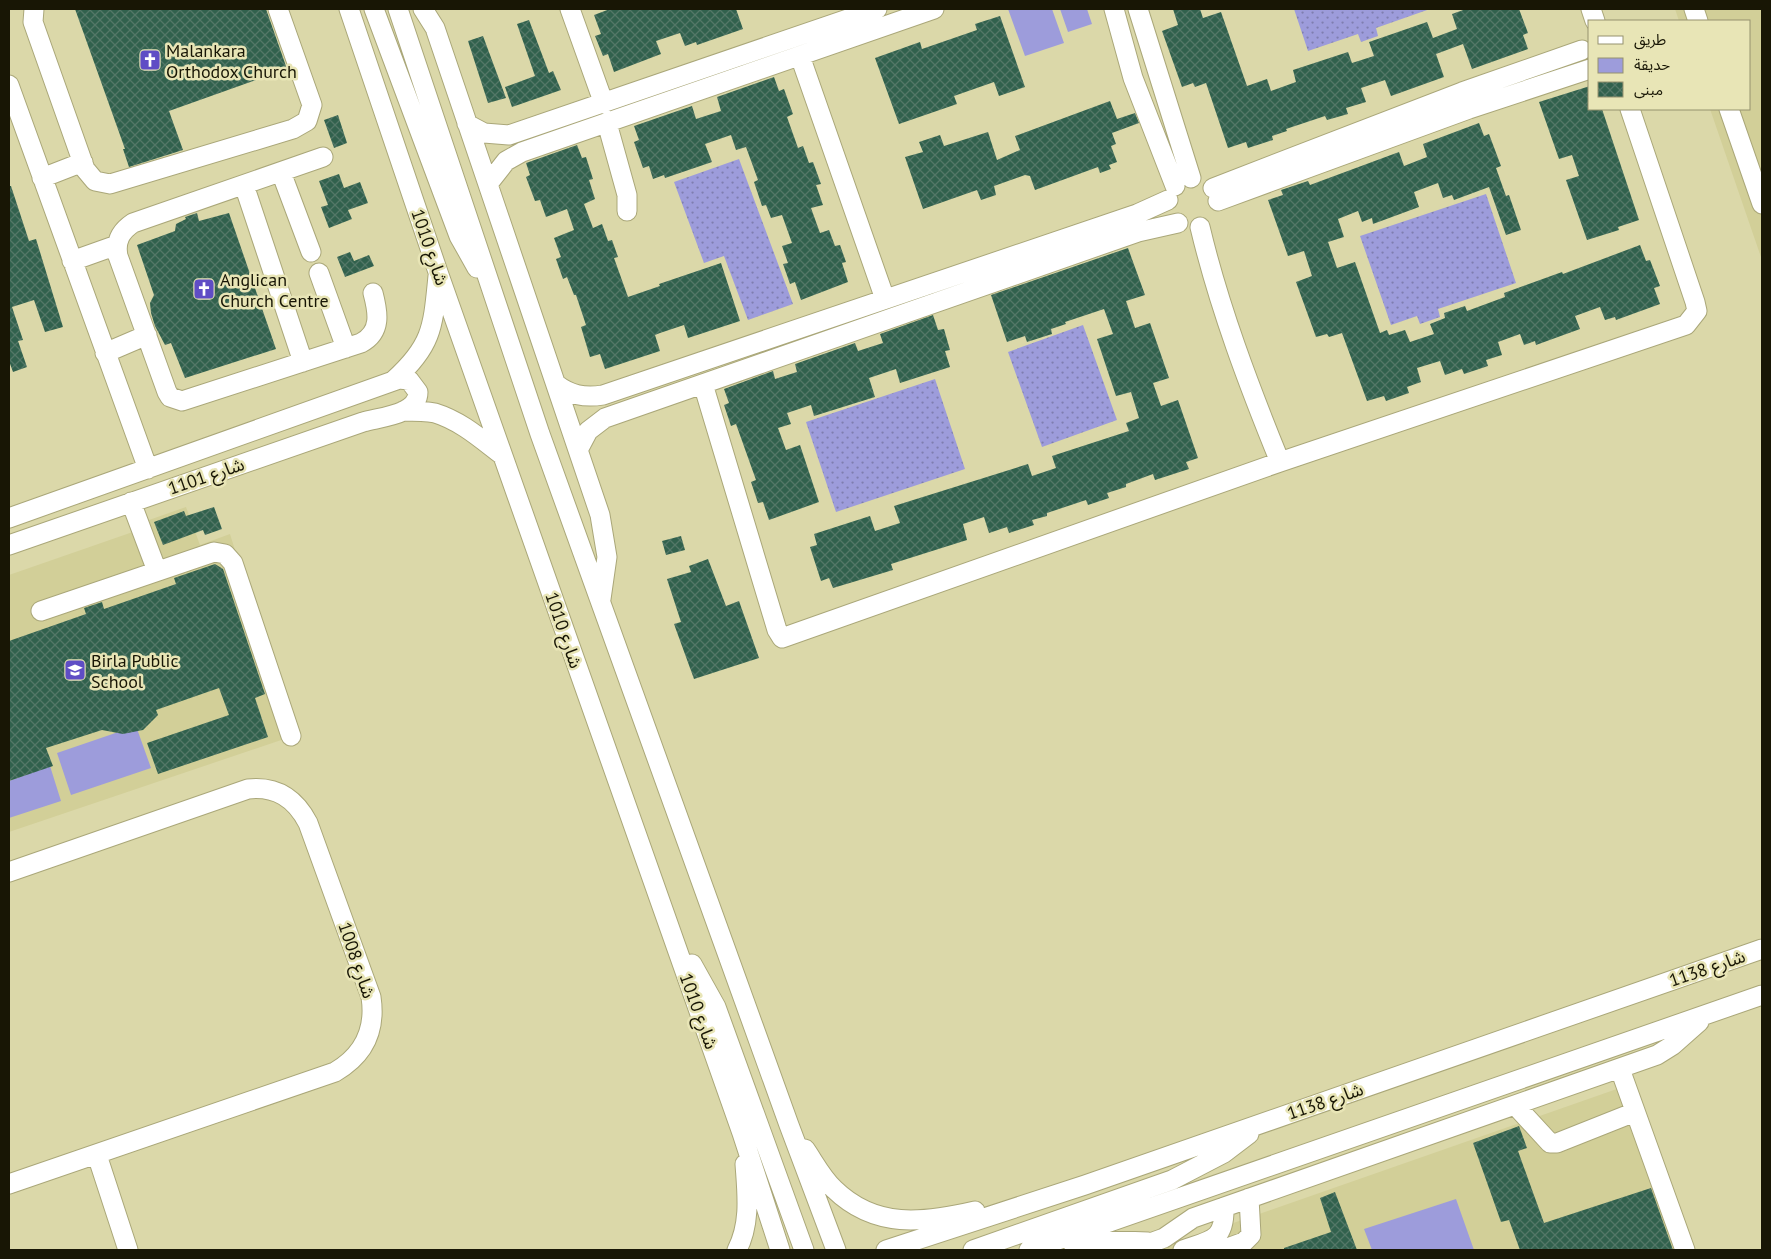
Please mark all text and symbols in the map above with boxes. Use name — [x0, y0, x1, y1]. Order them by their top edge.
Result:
legend — [1588, 20, 1751, 110]
text: طريق — [1634, 30, 1666, 50]
place label: Malankara Orthodox Church — [166, 39, 297, 83]
church icon: Malankara Orthodox Church — [138, 48, 162, 72]
text: حديقة — [1634, 55, 1670, 74]
text: مبنى — [1634, 80, 1663, 99]
street label: شارع 1010 — [403, 206, 454, 289]
place label: Anglican Church Centre — [220, 268, 329, 312]
church icon: Anglican Church Centre — [192, 277, 216, 301]
street label: شارع 1101 — [165, 452, 248, 503]
street label: شارع 1010 — [537, 589, 588, 672]
place label: Birla Public School — [91, 649, 179, 693]
school or university icon: Birla Public School — [63, 658, 87, 682]
street label: شارع 1008 — [330, 919, 381, 1002]
street label: شارع 1138 — [1666, 944, 1749, 995]
street label: شارع 1010 — [672, 970, 723, 1053]
street label: شارع 1138 — [1284, 1077, 1367, 1128]

